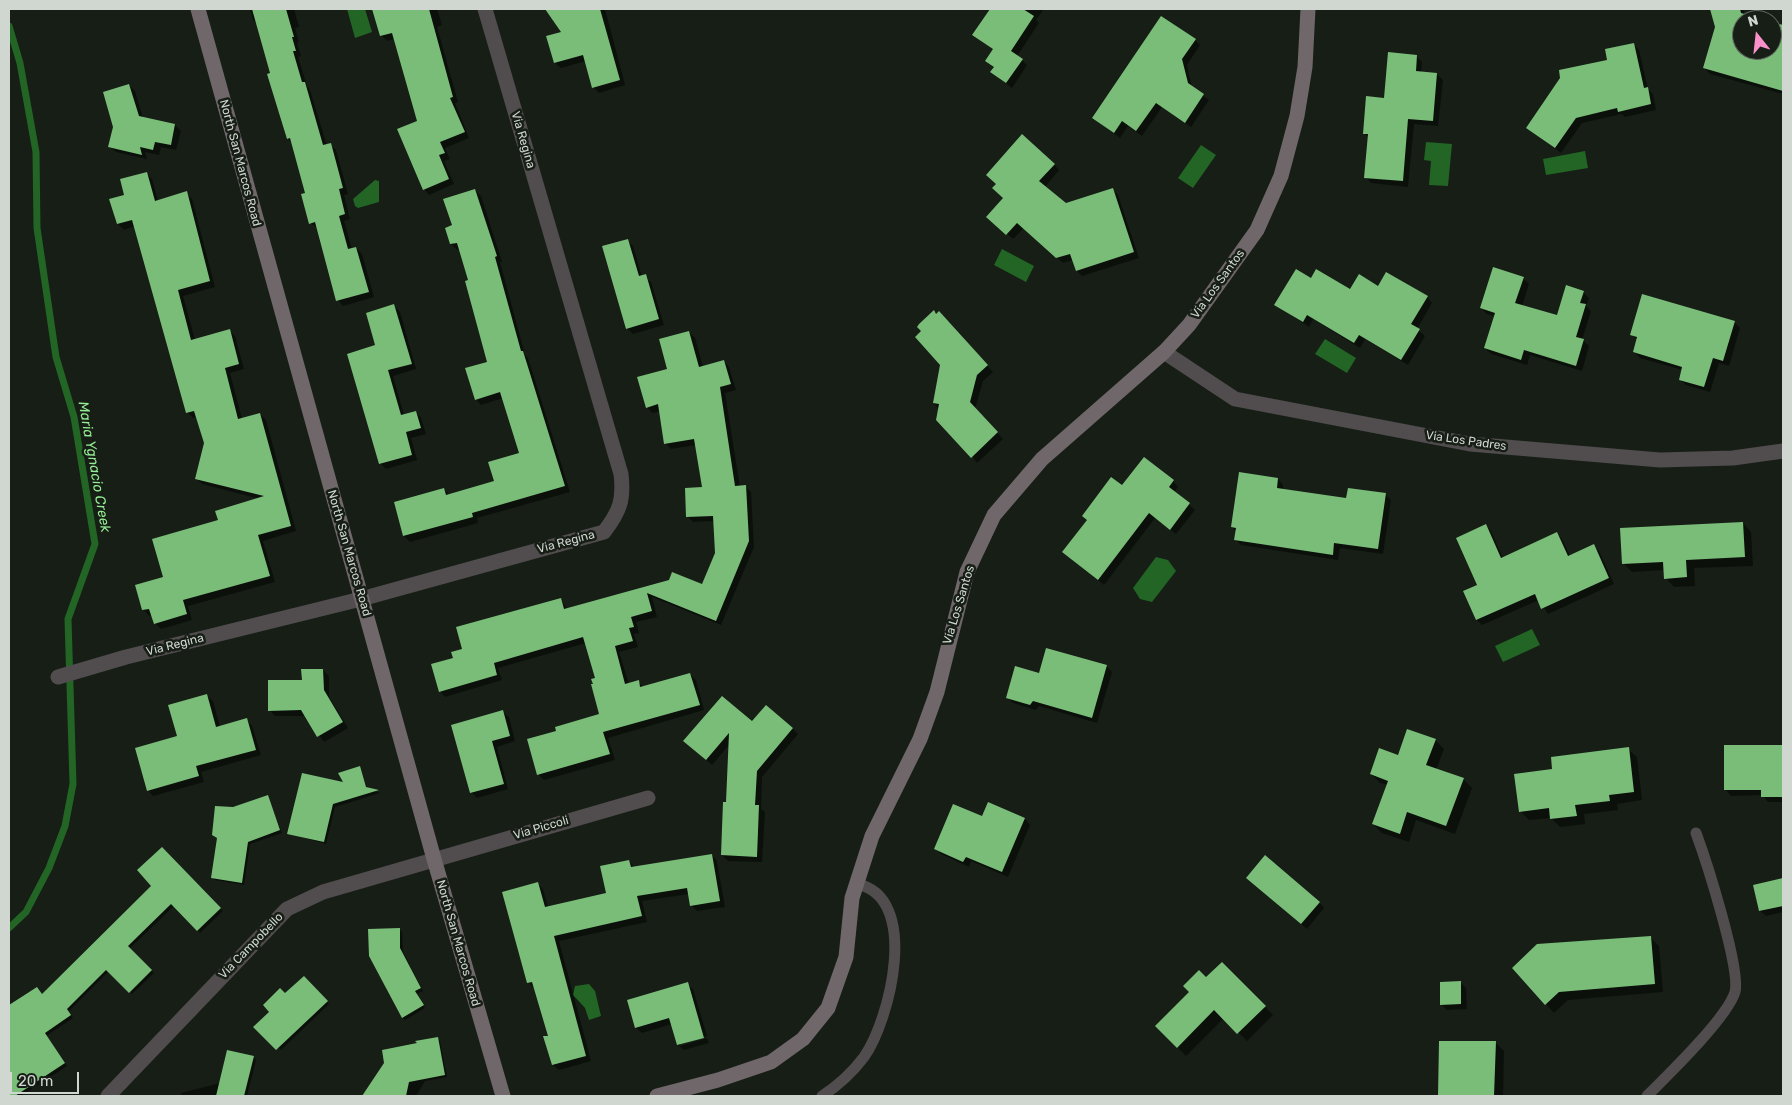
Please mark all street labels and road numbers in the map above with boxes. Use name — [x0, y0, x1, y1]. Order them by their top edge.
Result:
street label: North San Marcos Road — [216, 98, 264, 228]
street label: Via Regina — [508, 110, 538, 170]
street label: Via Los Santos — [1188, 247, 1248, 321]
street label: Via Los Padres — [1425, 428, 1507, 454]
street label: North San Marcos Road — [324, 488, 374, 618]
street label: Via Regina — [536, 527, 596, 557]
street label: Via Los Santos — [940, 564, 978, 646]
street label: Via Regina — [145, 631, 205, 659]
street label: Via Piccoli — [512, 813, 570, 843]
street label: North San Marcos Road — [433, 878, 483, 1008]
street label: Via Campobello — [216, 910, 286, 982]

